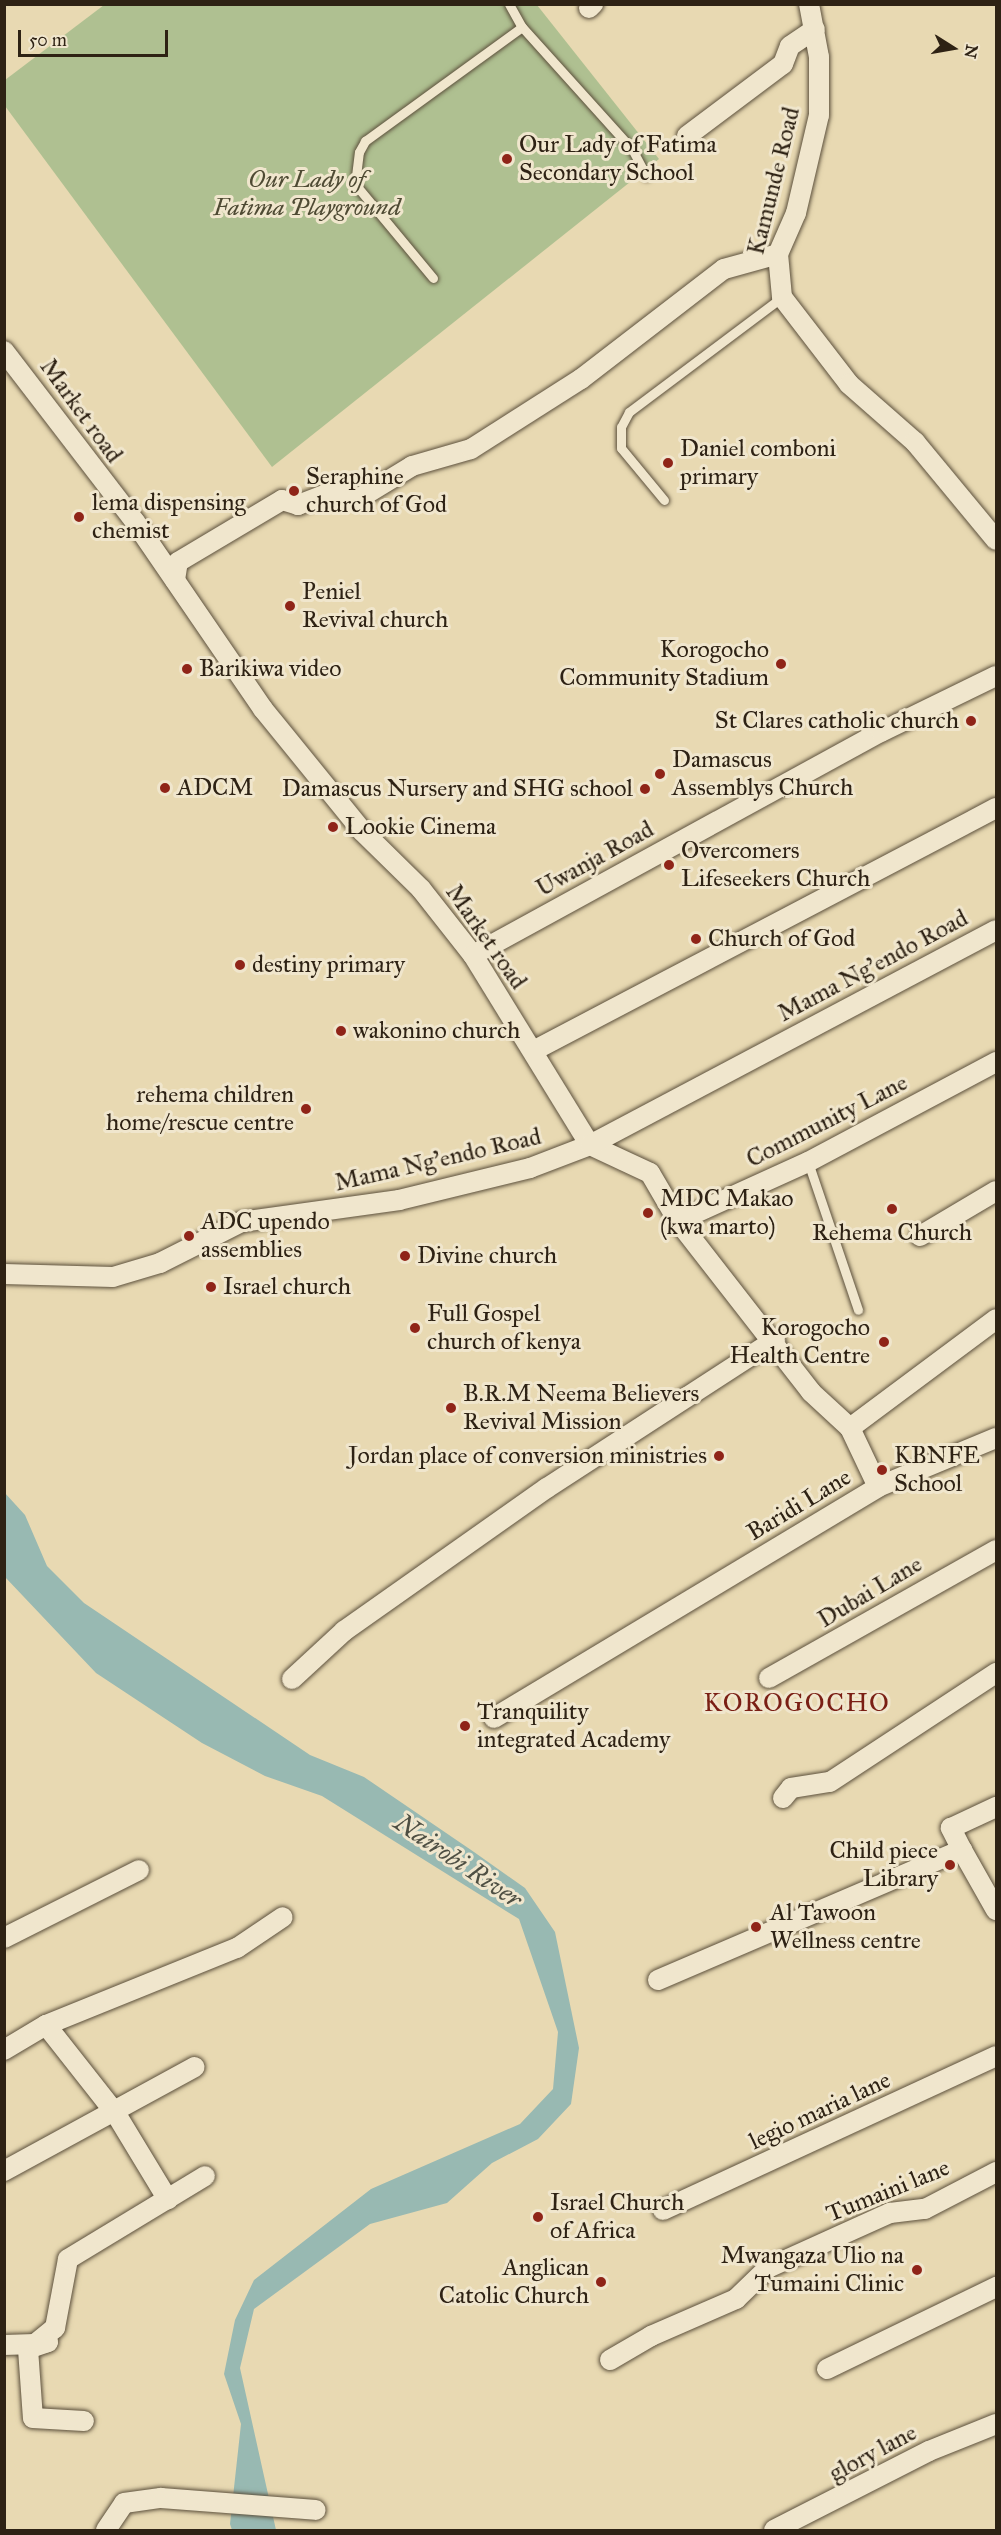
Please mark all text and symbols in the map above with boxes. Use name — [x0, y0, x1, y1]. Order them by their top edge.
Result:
scale bar — [21, 18, 171, 56]
north arrow — [923, 18, 983, 78]
text: 50 m — [29, 29, 67, 51]
text: N — [961, 43, 982, 60]
street label: Kamunde Road — [742, 104, 806, 258]
place label: Our Lady of Fatima Secondary School — [519, 131, 717, 187]
marker: Our Lady of Fatima Secondary School — [500, 152, 514, 166]
park label: Our Lady of Fatima Playground — [213, 166, 401, 222]
street label: Market road — [34, 353, 128, 469]
place label: Daniel comboni primary — [680, 435, 836, 491]
marker: Daniel comboni primary — [661, 456, 675, 470]
place label: Seraphine church of God — [306, 463, 447, 519]
marker: Seraphine church of God — [287, 484, 301, 498]
place label: lema dispensing chemist — [92, 489, 246, 545]
marker: lema dispensing chemist — [70, 508, 88, 526]
place label: Peniel Revival church — [302, 578, 448, 634]
marker: Peniel Revival church — [283, 599, 297, 613]
place label: Korogocho Community Stadium — [559, 636, 769, 692]
place label: Barikiwa video — [199, 655, 342, 683]
marker: Korogocho Community Stadium — [774, 657, 788, 671]
marker: Barikiwa video — [180, 662, 194, 676]
place label: St Clares catholic church — [715, 707, 959, 735]
marker: St Clares catholic church — [964, 714, 978, 728]
place label: Damascus Assemblys Church — [672, 746, 853, 802]
marker: Damascus Assemblys Church — [653, 767, 667, 781]
place label: ADCM — [177, 774, 253, 802]
place label: Damascus Nursery and SHG school — [282, 775, 633, 803]
marker: ADCM — [158, 781, 172, 795]
marker: Damascus Nursery and SHG school — [638, 782, 652, 796]
place label: Lookie Cinema — [345, 813, 496, 841]
street label: Uwanja Road — [531, 815, 659, 903]
marker: Lookie Cinema — [326, 820, 340, 834]
place label: Overcomers Lifeseekers Church — [681, 837, 870, 893]
marker: Overcomers Lifeseekers Church — [662, 858, 676, 872]
street label: Market road — [439, 879, 533, 995]
street label: Mama Ng'endo Road — [773, 904, 973, 1028]
place label: Church of God — [708, 925, 855, 953]
marker: Church of God — [689, 932, 703, 946]
place label: destiny primary — [252, 951, 405, 979]
marker: destiny primary — [233, 958, 247, 972]
place label: wakonino church — [353, 1017, 520, 1045]
marker: wakonino church — [334, 1024, 348, 1038]
street label: Community Lane — [742, 1068, 912, 1174]
place label: rehema children home/rescue centre — [106, 1081, 294, 1137]
marker: rehema children home/rescue centre — [299, 1102, 313, 1116]
street label: Mama Ng'endo Road — [332, 1122, 544, 1198]
place label: MDC Makao (kwa marto) — [660, 1185, 794, 1241]
marker: Rehema Church — [885, 1202, 899, 1216]
marker: MDC Makao (kwa marto) — [641, 1206, 655, 1220]
place label: ADC upendo assemblies — [201, 1208, 330, 1264]
place label: Rehema Church — [812, 1219, 972, 1247]
marker: ADC upendo assemblies — [182, 1229, 196, 1243]
place label: Divine church — [417, 1242, 557, 1270]
marker: Divine church — [398, 1249, 412, 1263]
place label: Israel church — [223, 1273, 351, 1301]
marker: Israel church — [204, 1280, 218, 1294]
place label: Full Gospel church of kenya — [427, 1300, 581, 1356]
place label: Korogocho Health Centre — [729, 1314, 870, 1370]
marker: Full Gospel church of kenya — [408, 1321, 422, 1335]
marker: Korogocho Health Centre — [875, 1333, 893, 1351]
place label: B.R.M Neema Believers Revival Mission — [463, 1380, 699, 1436]
marker: B.R.M Neema Believers Revival Mission — [444, 1401, 458, 1415]
place label: Jordan place of conversion ministries — [348, 1442, 707, 1470]
place label: KBNFE School — [894, 1442, 980, 1498]
marker: Jordan place of conversion ministries — [712, 1449, 726, 1463]
street label: Baridi Lane — [742, 1463, 856, 1547]
marker: KBNFE School — [875, 1463, 889, 1477]
street label: Dubai Lane — [813, 1550, 927, 1634]
district label: KOROGOCHO — [704, 1687, 890, 1719]
place label: Tranquility integrated Academy — [477, 1698, 670, 1754]
marker: Tranquility integrated Academy — [458, 1719, 472, 1733]
water label: Nairobi River — [388, 1807, 528, 1915]
place label: Child piece Library — [829, 1837, 938, 1893]
marker: Child piece Library — [943, 1858, 957, 1872]
place label: Al Tawoon Wellness centre — [770, 1899, 921, 1955]
marker: Al Tawoon Wellness centre — [747, 1918, 765, 1936]
street label: legio maria lane — [745, 2066, 895, 2156]
street label: Tumaini lane — [822, 2153, 954, 2229]
place label: Israel Church of Africa — [550, 2189, 684, 2245]
marker: Israel Church of Africa — [531, 2210, 545, 2224]
place label: Mwangaza Ulio na Tumaini Clinic — [721, 2242, 904, 2298]
place label: Anglican Catolic Church — [439, 2254, 589, 2310]
marker: Mwangaza Ulio na Tumaini Clinic — [908, 2261, 926, 2279]
marker: Anglican Catolic Church — [594, 2275, 608, 2289]
street label: glory lane — [824, 2418, 922, 2488]

